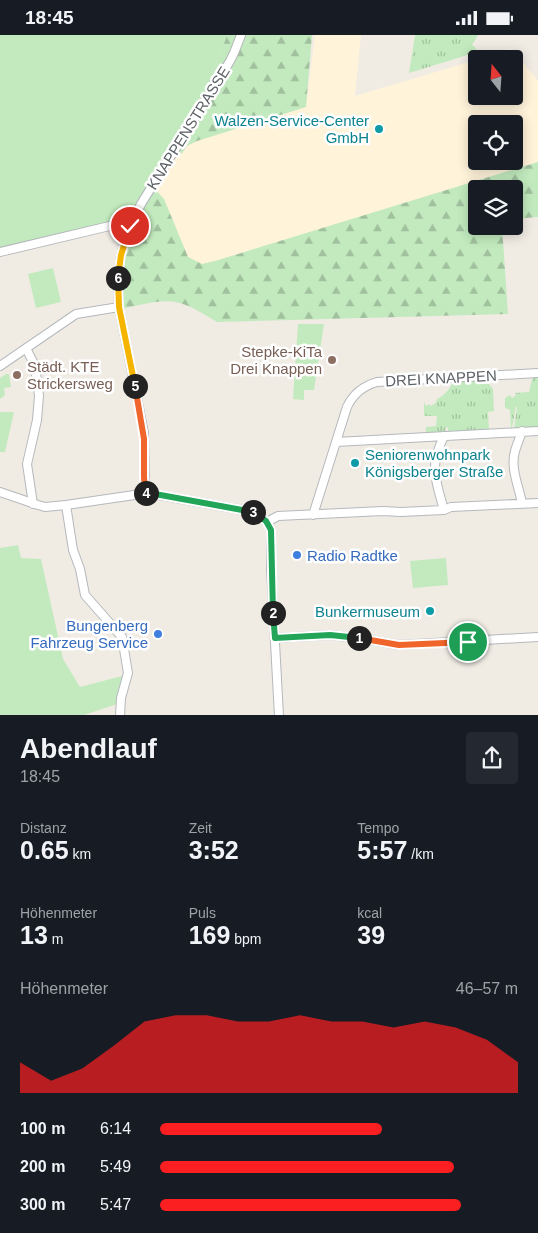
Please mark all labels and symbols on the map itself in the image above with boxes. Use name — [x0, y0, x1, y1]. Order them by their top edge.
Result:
north arrow — [468, 50, 522, 105]
street label: KNAPPENSTRASSE — [143, 63, 233, 193]
place label: Walzen-Service-Center GmbH — [215, 112, 369, 146]
marker: Walzen-Service-Center GmbH — [373, 123, 385, 135]
pin — [109, 205, 151, 247]
pin: 6 — [106, 265, 130, 291]
place label: Stepke-KiTa Drei Knappen — [230, 343, 323, 377]
marker: Stepke-KiTa Drei Knappen — [326, 354, 338, 366]
place label: Städt. KTE Strickersweg — [27, 358, 113, 392]
street label: DREI KNAPPEN — [385, 367, 497, 389]
marker: Städt. KTE Strickersweg — [11, 369, 23, 381]
pin: 5 — [122, 373, 148, 399]
place label: Seniorenwohnpark Königsberger Straße — [365, 446, 503, 480]
marker: Seniorenwohnpark Königsberger Straße — [349, 457, 361, 469]
pin: 4 — [134, 481, 158, 505]
pin: 3 — [240, 499, 266, 525]
place label: Radio Radtke — [307, 547, 398, 564]
marker: Radio Radtke — [291, 549, 303, 561]
pin: 2 — [260, 601, 286, 625]
place label: Bunkermuseum — [315, 603, 420, 620]
marker: Bunkermuseum — [424, 605, 436, 617]
place label: Bungenberg Fahrzeug Service — [30, 617, 148, 651]
pin — [447, 621, 489, 663]
pin: 1 — [346, 625, 372, 651]
marker: Bungenberg Fahrzeug Service — [152, 628, 164, 640]

